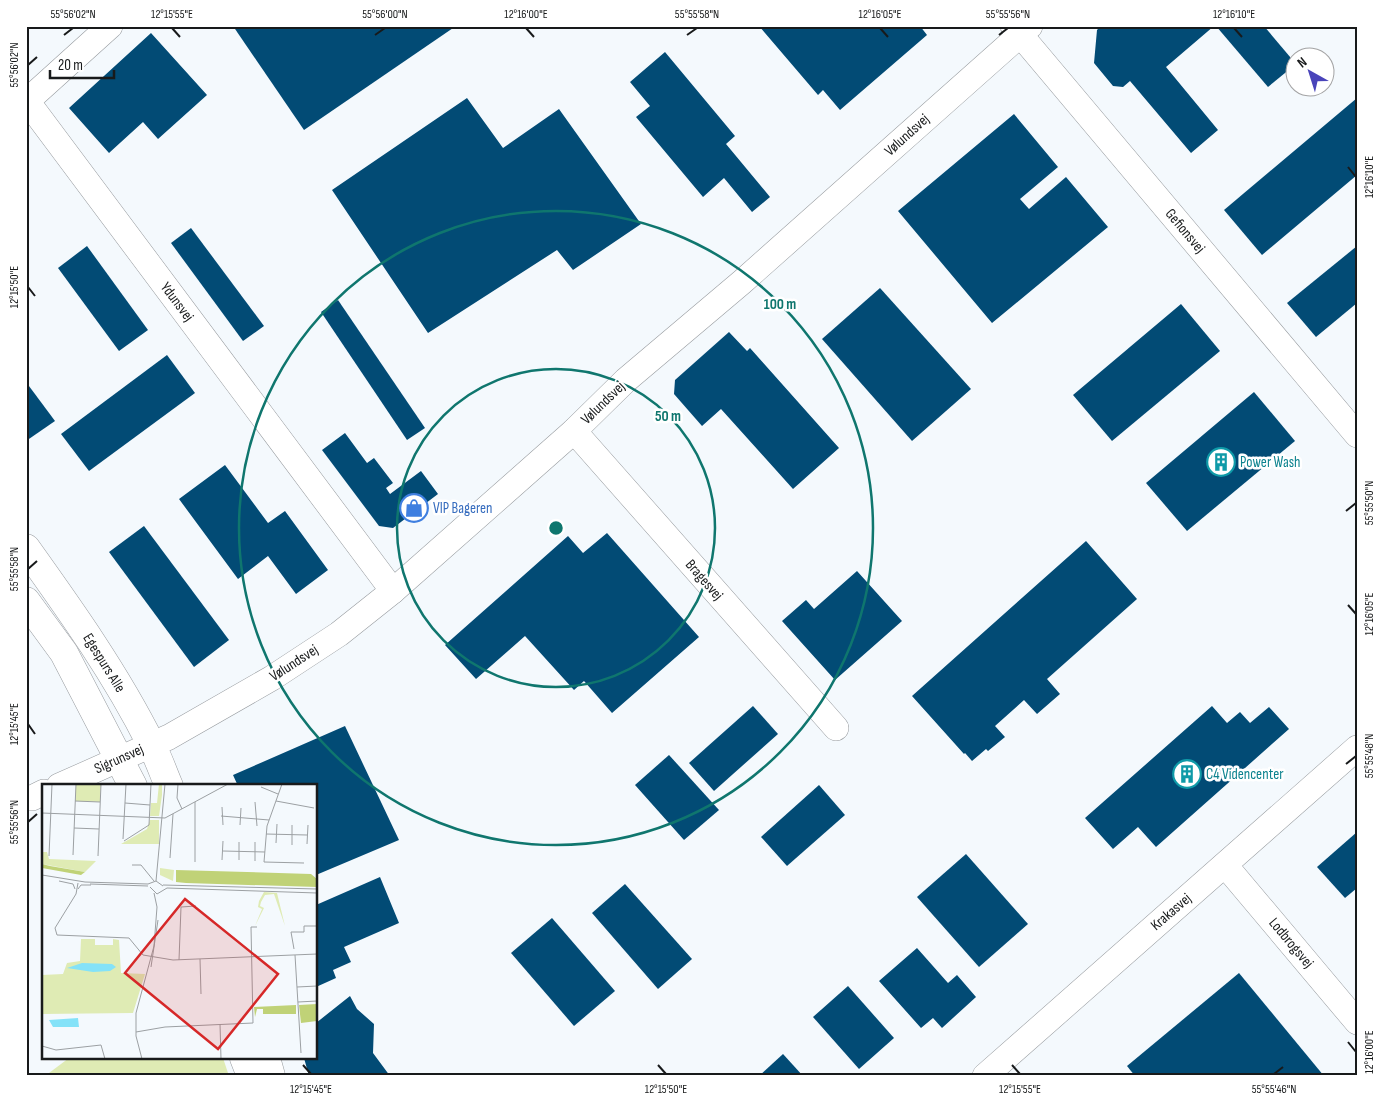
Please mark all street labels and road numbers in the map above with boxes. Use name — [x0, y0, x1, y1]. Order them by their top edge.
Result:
street label: Vølundsvej — [881, 110, 934, 160]
street label: Gefionsvej — [1161, 205, 1209, 257]
street label: Ydunsvej — [156, 279, 198, 326]
street label: Vølundsvej — [577, 377, 629, 429]
street label: Bragesvej — [681, 556, 727, 605]
street label: Egespurs Alle — [78, 630, 130, 696]
street label: Vølundsvej — [266, 640, 322, 686]
street label: Sigrunsvej — [91, 740, 147, 778]
street label: Krakasvej — [1147, 889, 1196, 935]
street label: Lodbrogsvej — [1264, 914, 1318, 972]

